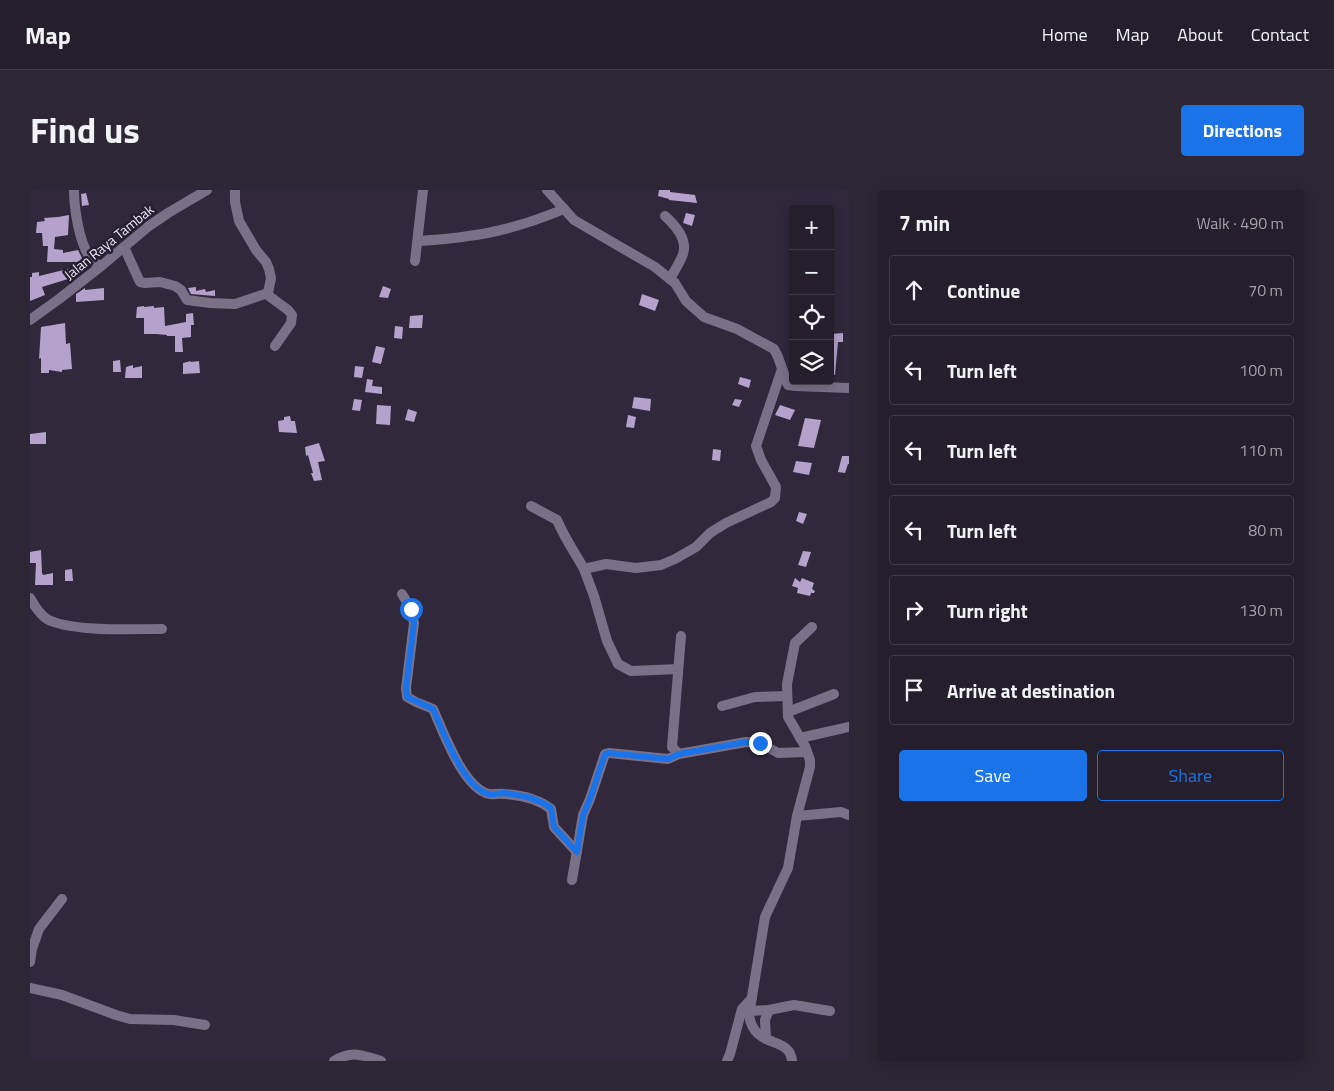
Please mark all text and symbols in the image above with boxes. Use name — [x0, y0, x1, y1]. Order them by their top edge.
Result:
text: Map — [25, 17, 71, 53]
text: Home — [1042, 21, 1088, 48]
text: Map — [1116, 21, 1149, 48]
text: About — [1177, 21, 1223, 48]
text: Contact — [1251, 21, 1309, 48]
text: Find us — [30, 103, 140, 157]
button: Directions — [1181, 105, 1304, 156]
street label: Jalan Raya Tambak — [59, 199, 158, 284]
map controls — [789, 205, 834, 385]
button: + — [789, 205, 834, 250]
text: 7 min — [899, 207, 950, 239]
text: Walk · 490 m — [1196, 211, 1284, 235]
button: − — [789, 250, 834, 295]
icon: ahead — [900, 276, 928, 304]
text: Continue — [947, 276, 1020, 305]
text: 70 m — [1248, 278, 1283, 302]
button: locate — [789, 295, 834, 340]
button: layers — [789, 340, 834, 385]
icon: left — [900, 356, 928, 384]
text: Turn left — [947, 356, 1017, 385]
text: 100 m — [1239, 358, 1283, 382]
icon: left — [900, 436, 928, 464]
text: Turn left — [947, 436, 1017, 465]
text: 110 m — [1239, 438, 1283, 462]
icon: left — [900, 516, 928, 544]
text: Turn left — [947, 516, 1017, 545]
text: 80 m — [1248, 518, 1283, 542]
icon: right — [900, 596, 928, 624]
text: Turn right — [947, 596, 1028, 625]
route start — [400, 598, 423, 621]
text: 130 m — [1239, 598, 1283, 622]
icon: arrive — [900, 676, 928, 704]
text: Arrive at destination — [947, 676, 1115, 705]
route end — [749, 732, 772, 755]
button: Save — [899, 750, 1087, 801]
button: Share — [1097, 750, 1284, 801]

